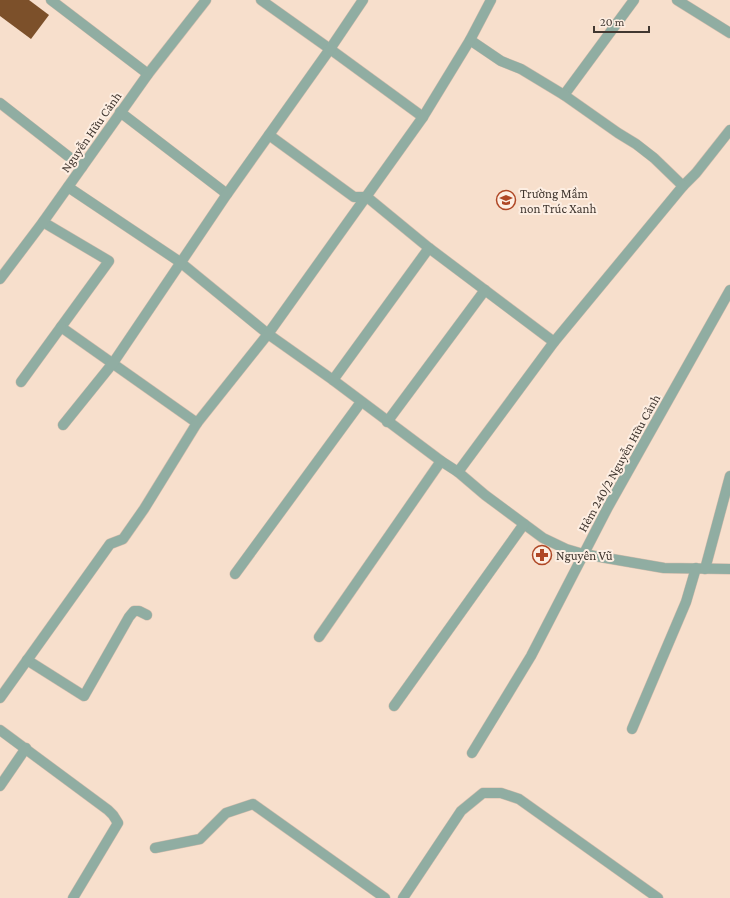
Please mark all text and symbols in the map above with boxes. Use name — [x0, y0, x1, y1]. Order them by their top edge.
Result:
scale bar — [594, 8, 649, 34]
text: 20 m — [600, 15, 625, 29]
street label: Nguyễn Hữu Cảnh — [58, 89, 124, 175]
place label: Trường Mầm non Trúc Xanh — [520, 186, 597, 216]
school or university icon: Trường Mầm non Trúc Xanh — [495, 189, 517, 211]
street label: Hẻm 240/2 Nguyễn Hữu Cảnh — [575, 392, 663, 534]
pharmacy icon: Nguyên Vũ — [531, 544, 553, 566]
place label: Nguyên Vũ — [556, 548, 613, 563]

